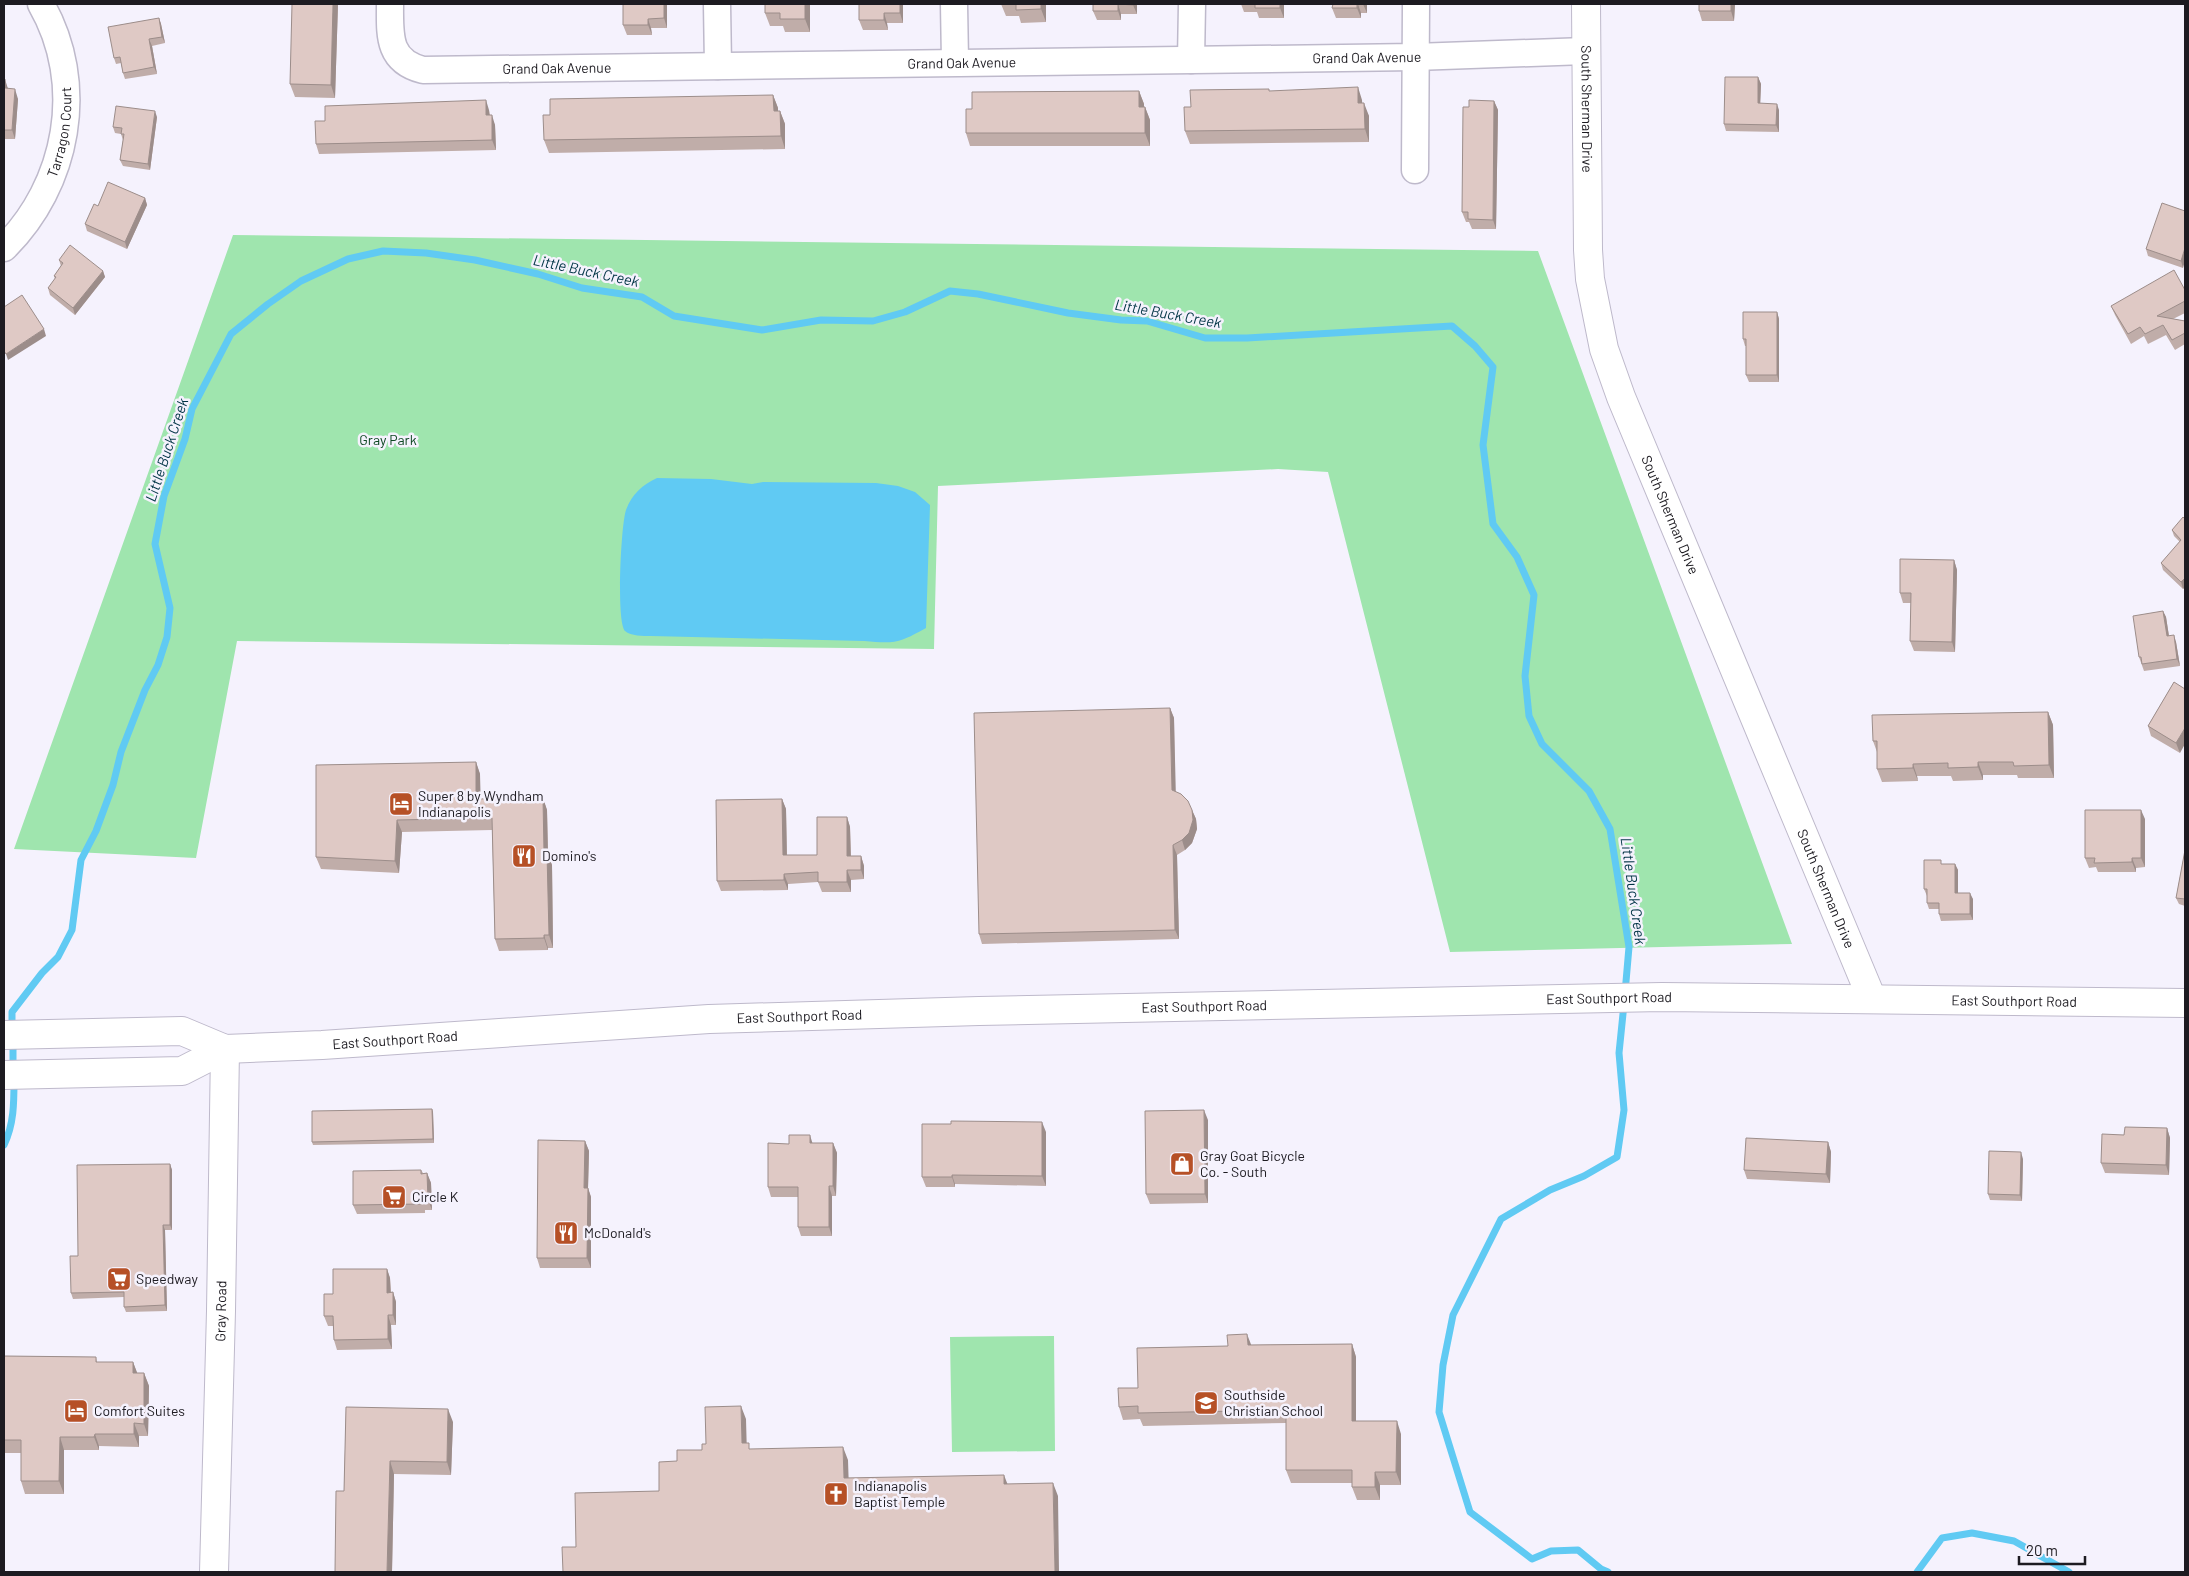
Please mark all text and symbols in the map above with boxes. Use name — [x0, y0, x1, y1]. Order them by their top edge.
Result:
street label: South Sherman Drive — [1578, 45, 1596, 173]
street label: Grand Oak Avenue — [1312, 48, 1421, 66]
street label: Grand Oak Avenue — [907, 53, 1016, 72]
street label: Grand Oak Avenue — [502, 59, 611, 77]
street label: Tarragon Court — [43, 86, 74, 180]
water label: Little Buck Creek — [532, 250, 642, 290]
water label: Little Buck Creek — [1113, 295, 1224, 331]
water label: Little Buck Creek — [141, 395, 191, 504]
park label: Gray Park — [359, 431, 417, 448]
street label: South Sherman Drive — [1638, 453, 1703, 577]
place label: Super 8 by Wyndham Indianapolis — [418, 787, 544, 820]
hotel icon: Super 8 by Wyndham Indianapolis — [388, 791, 414, 817]
street label: South Sherman Drive — [1794, 826, 1859, 950]
water label: Little Buck Creek — [1618, 836, 1651, 946]
restaurant icon: Domino's — [511, 843, 537, 869]
place label: Domino's — [542, 847, 597, 864]
street label: East Southport Road — [1546, 988, 1672, 1007]
street label: East Southport Road — [1951, 991, 2077, 1010]
street label: East Southport Road — [1141, 996, 1267, 1016]
street label: East Southport Road — [736, 1005, 862, 1026]
street label: East Southport Road — [332, 1027, 458, 1052]
place label: Gray Goat Bicycle Co. - South — [1200, 1147, 1305, 1180]
shop icon: Gray Goat Bicycle Co. - South — [1169, 1151, 1195, 1177]
supermarket icon: Circle K — [381, 1184, 407, 1210]
place label: Circle K — [412, 1188, 459, 1205]
restaurant icon: McDonald's — [553, 1220, 579, 1246]
place label: McDonald's — [584, 1224, 652, 1241]
supermarket icon: Speedway — [106, 1266, 132, 1292]
place label: Speedway — [136, 1270, 198, 1287]
street label: Gray Road — [211, 1280, 229, 1342]
place label: Southside Christian School — [1224, 1386, 1323, 1419]
school or university icon: Southside Christian School — [1193, 1390, 1219, 1416]
hotel icon: Comfort Suites — [63, 1398, 89, 1424]
place label: Comfort Suites — [94, 1402, 185, 1419]
place label: Indianapolis Baptist Temple — [854, 1477, 945, 1510]
church icon: Indianapolis Baptist Temple — [823, 1481, 849, 1507]
scale bar — [2019, 1534, 2085, 1566]
text: 20 m — [2026, 1541, 2058, 1559]

